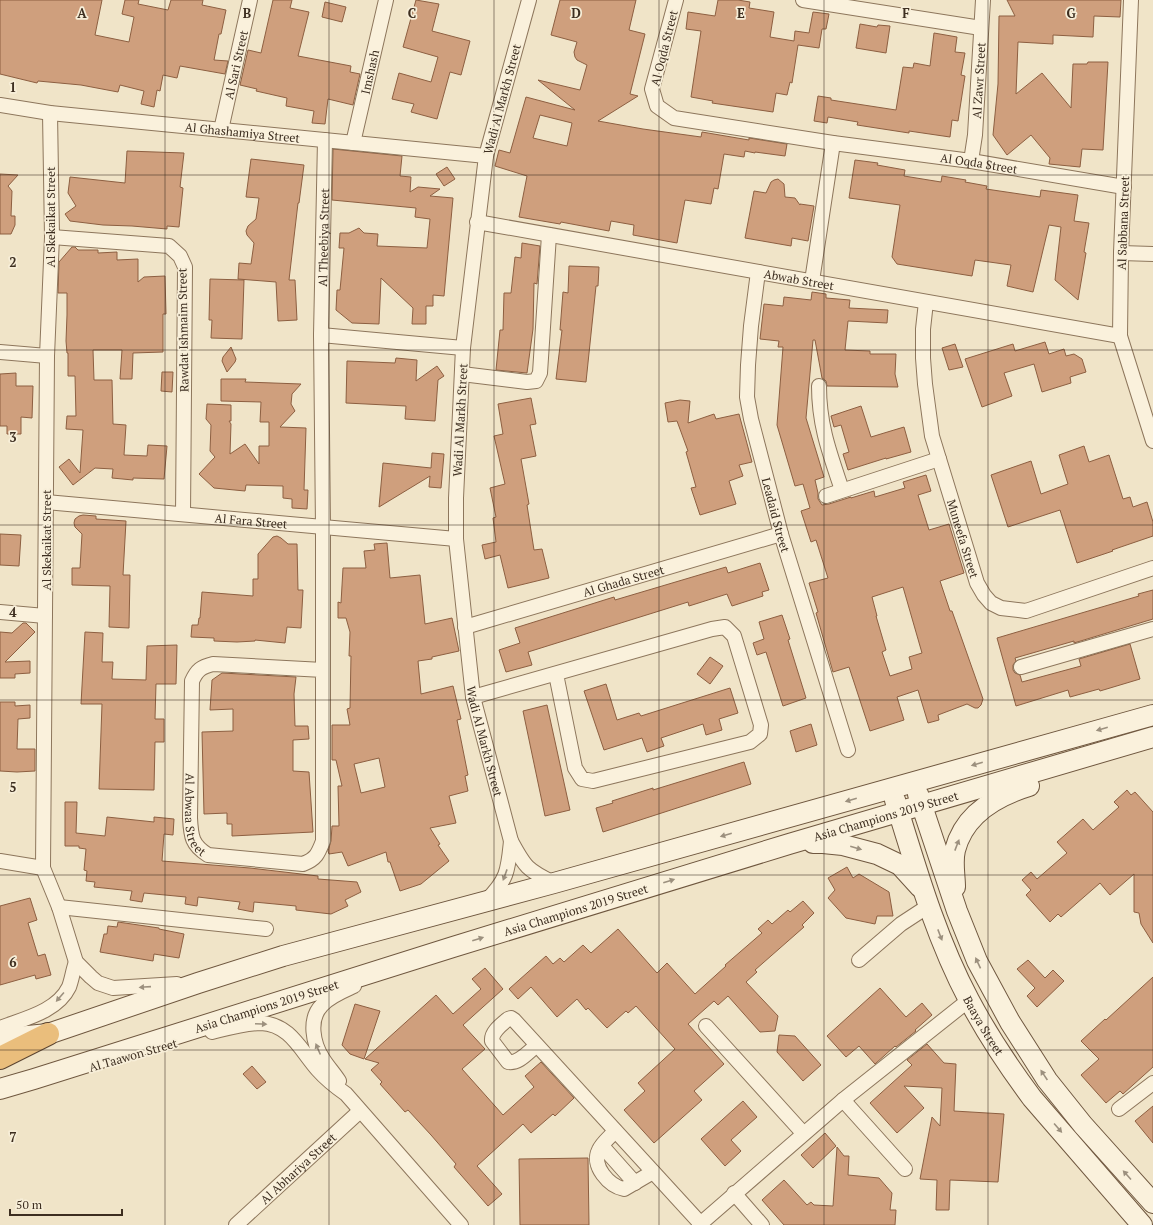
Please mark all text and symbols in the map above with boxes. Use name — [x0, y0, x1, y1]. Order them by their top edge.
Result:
text: A — [77, 4, 87, 22]
text: B — [243, 4, 251, 22]
text: C — [408, 4, 416, 22]
text: D — [571, 4, 581, 22]
text: E — [737, 4, 745, 22]
text: F — [902, 4, 910, 22]
text: G — [1066, 4, 1076, 22]
street label: Al Oqda Street — [647, 8, 681, 88]
street label: Al Sari Street — [221, 28, 251, 101]
street label: Al Zawr Street — [968, 41, 988, 119]
street label: Wadi Al Markh Street — [480, 42, 524, 156]
street label: Imshash — [357, 48, 382, 96]
text: 1 — [9, 78, 17, 96]
street label: Al Ghashamiya Street — [184, 119, 301, 145]
street label: Al Oqda Street — [939, 150, 1019, 176]
street label: Al Skekaikat Street — [43, 166, 58, 267]
street label: Al Sabbana Street — [1114, 175, 1132, 270]
street label: Al Theebiya Street — [314, 187, 332, 287]
text: 2 — [9, 253, 17, 271]
street label: Abwab Street — [763, 266, 836, 293]
street label: Rawdat Ishmaim Street — [174, 267, 192, 392]
street label: Wadi Al Markh Street — [450, 362, 470, 477]
text: 3 — [9, 428, 17, 446]
street label: Leadaid Street — [759, 476, 794, 554]
street label: Al Skekaikat Street — [39, 489, 54, 590]
street label: Muneefa Street — [944, 497, 983, 580]
street label: Al Fara Street — [214, 510, 289, 531]
street label: Al Ghada Street — [581, 561, 666, 599]
text: 4 — [9, 603, 17, 621]
street label: Wadi Al Markh Street — [464, 685, 507, 799]
one-way arrow — [1095, 727, 1108, 733]
one-way arrow — [970, 762, 983, 768]
street label: Al Abwaa Street — [182, 773, 210, 859]
text: 5 — [9, 778, 17, 796]
street label: Asia Champions 2019 Street — [812, 787, 960, 844]
one-way arrow — [845, 797, 858, 803]
one-way arrow — [720, 832, 732, 838]
one-way arrow — [955, 838, 961, 850]
one-way arrow — [850, 845, 862, 851]
one-way arrow — [502, 869, 508, 881]
one-way arrow — [664, 878, 676, 884]
street label: Asia Champions 2019 Street — [502, 880, 650, 939]
one-way arrow — [938, 929, 944, 941]
one-way arrow — [472, 936, 484, 942]
text: 6 — [9, 953, 17, 971]
one-way arrow — [975, 957, 981, 968]
street label: Asia Champions 2019 Street — [192, 976, 341, 1036]
one-way arrow — [139, 983, 151, 990]
one-way arrow — [56, 992, 65, 1003]
street label: Baaya Street — [961, 993, 1008, 1058]
one-way arrow — [255, 1020, 267, 1027]
street label: Al Taawon Street — [87, 1035, 179, 1075]
one-way arrow — [315, 1044, 321, 1055]
one-way arrow — [1040, 1069, 1047, 1081]
one-way arrow — [1054, 1123, 1063, 1134]
text: 7 — [9, 1128, 17, 1146]
street label: Al Abhariya Street — [257, 1129, 339, 1207]
one-way arrow — [1122, 1169, 1131, 1180]
scale bar — [10, 1191, 122, 1217]
text: 50 m — [16, 1197, 43, 1212]

